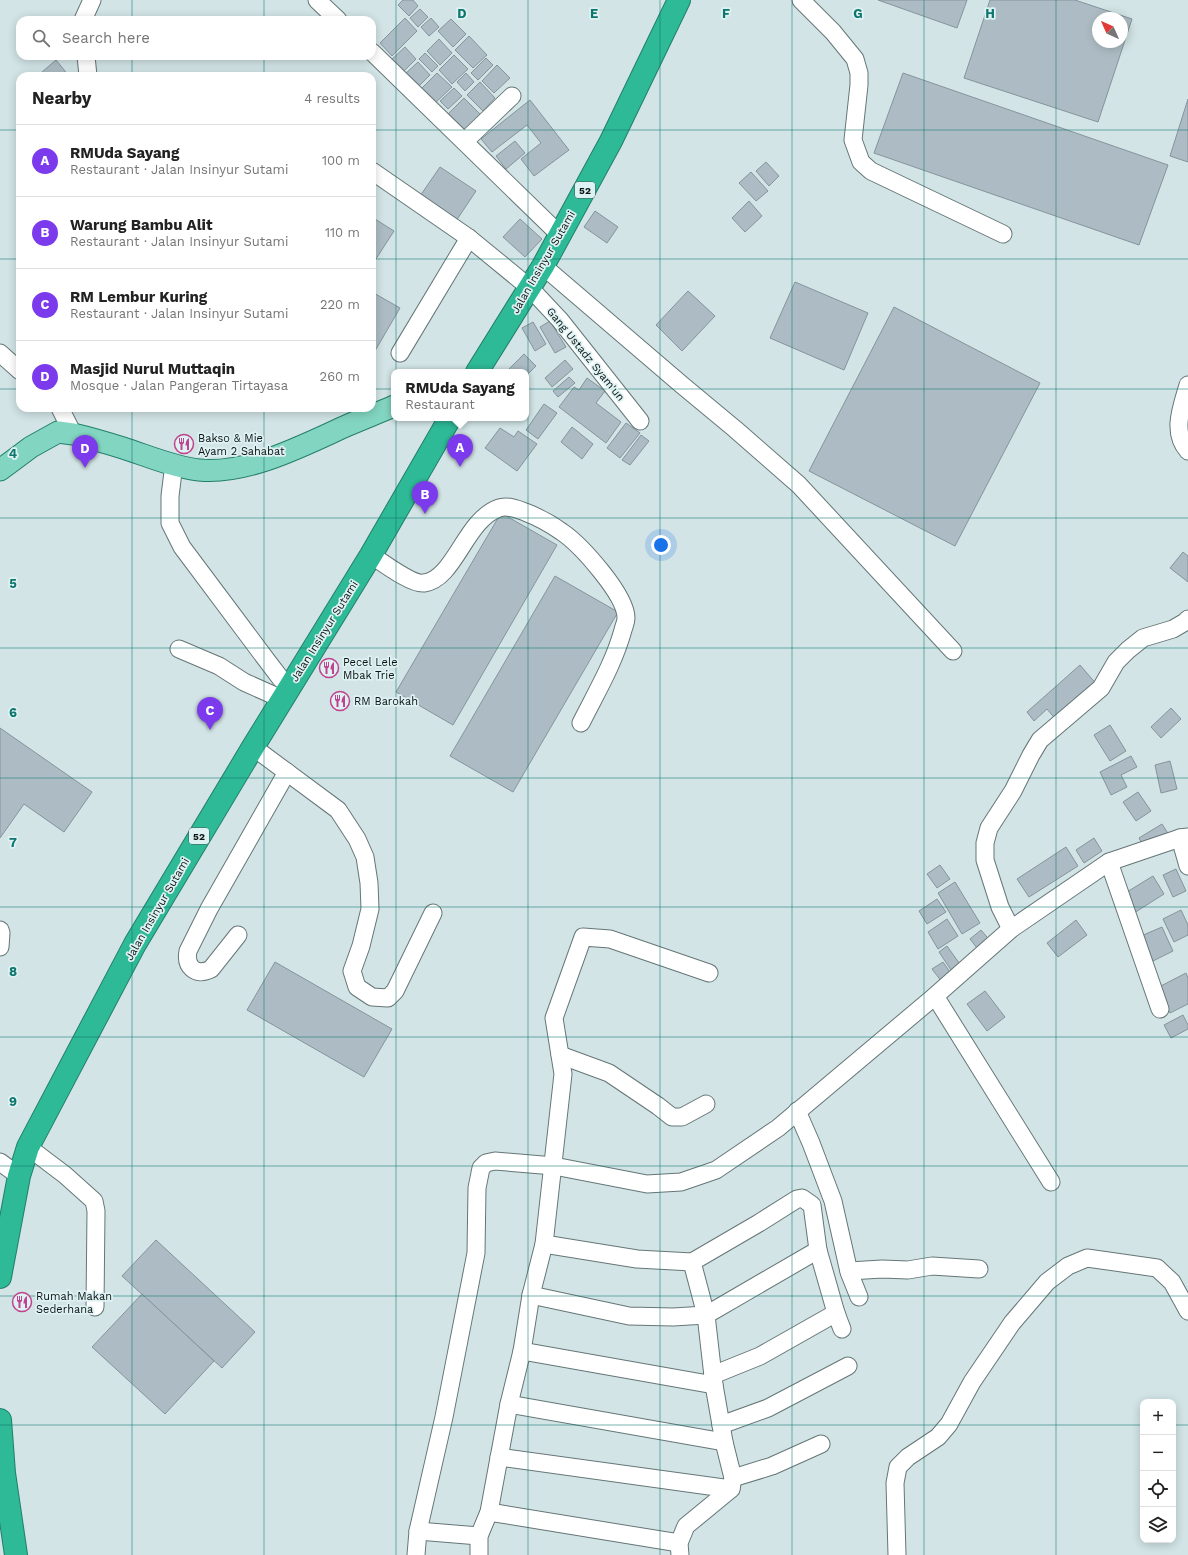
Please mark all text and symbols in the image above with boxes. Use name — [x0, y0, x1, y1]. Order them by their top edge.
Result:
text: D — [457, 6, 467, 21]
text: E — [590, 6, 598, 21]
text: F — [722, 6, 730, 21]
text: G — [853, 6, 863, 21]
text: H — [985, 6, 995, 21]
north arrow — [1092, 12, 1128, 48]
search box — [16, 16, 376, 60]
icon: search — [30, 27, 52, 49]
text: Search here — [62, 29, 150, 47]
text: Nearby — [32, 88, 91, 108]
text: 4 results — [304, 91, 360, 106]
text: RMUda Sayang — [70, 144, 179, 162]
text: A — [41, 153, 49, 168]
text: 100 m — [322, 153, 360, 168]
text: Restaurant · Jalan Insinyur Sutami — [70, 162, 288, 177]
road number: 52 — [575, 182, 595, 198]
street label: Jalan Insinyur Sutami — [509, 209, 578, 316]
text: Warung Bambu Alit — [70, 216, 212, 234]
text: B — [41, 225, 49, 240]
text: 110 m — [325, 225, 360, 240]
text: Restaurant · Jalan Insinyur Sutami — [70, 234, 288, 249]
text: RM Lembur Kuring — [70, 288, 207, 306]
text: C — [41, 297, 49, 312]
text: 220 m — [320, 297, 360, 312]
street label: Gang Ustadz Syam'un — [544, 305, 627, 404]
text: Restaurant · Jalan Insinyur Sutami — [70, 306, 288, 321]
text: Masjid Nurul Muttaqin — [70, 360, 235, 378]
text: D — [40, 369, 50, 384]
text: 260 m — [320, 369, 360, 384]
popup — [391, 369, 529, 421]
text: Mosque · Jalan Pangeran Tirtayasa — [70, 378, 288, 393]
text: RMUda Sayang — [405, 379, 515, 397]
text: Restaurant — [405, 397, 475, 412]
place label: Bakso & Mie Ayam 2 Sahabat — [198, 432, 285, 458]
restaurant icon: Bakso & Mie Ayam 2 Sahabat — [173, 433, 195, 455]
pin: A — [447, 434, 473, 467]
pin: D — [72, 435, 98, 468]
text: 4 — [9, 446, 18, 461]
pin: B — [412, 481, 438, 514]
your location — [651, 535, 671, 555]
text: 5 — [9, 576, 17, 591]
street label: Jalan Insinyur Sutami — [288, 578, 361, 684]
place label: Pecel Lele Mbak Trie — [343, 656, 398, 682]
restaurant icon: Pecel Lele Mbak Trie — [318, 657, 340, 679]
restaurant icon: RM Barokah — [329, 690, 351, 712]
place label: RM Barokah — [354, 695, 418, 708]
pin: C — [197, 697, 223, 730]
text: 6 — [9, 705, 17, 720]
road number: 52 — [189, 828, 209, 844]
text: 7 — [9, 835, 17, 850]
street label: Jalan Insinyur Sutami — [123, 856, 192, 963]
text: 8 — [9, 964, 17, 979]
text: 9 — [9, 1094, 17, 1109]
place label: Rumah Makan Sederhana — [36, 1290, 112, 1316]
restaurant icon: Rumah Makan Sederhana — [11, 1291, 33, 1313]
map controls — [1140, 1399, 1176, 1543]
button: + — [1140, 1399, 1176, 1435]
button: − — [1140, 1435, 1176, 1471]
button: locate — [1140, 1471, 1176, 1507]
button: layers — [1140, 1507, 1176, 1543]

